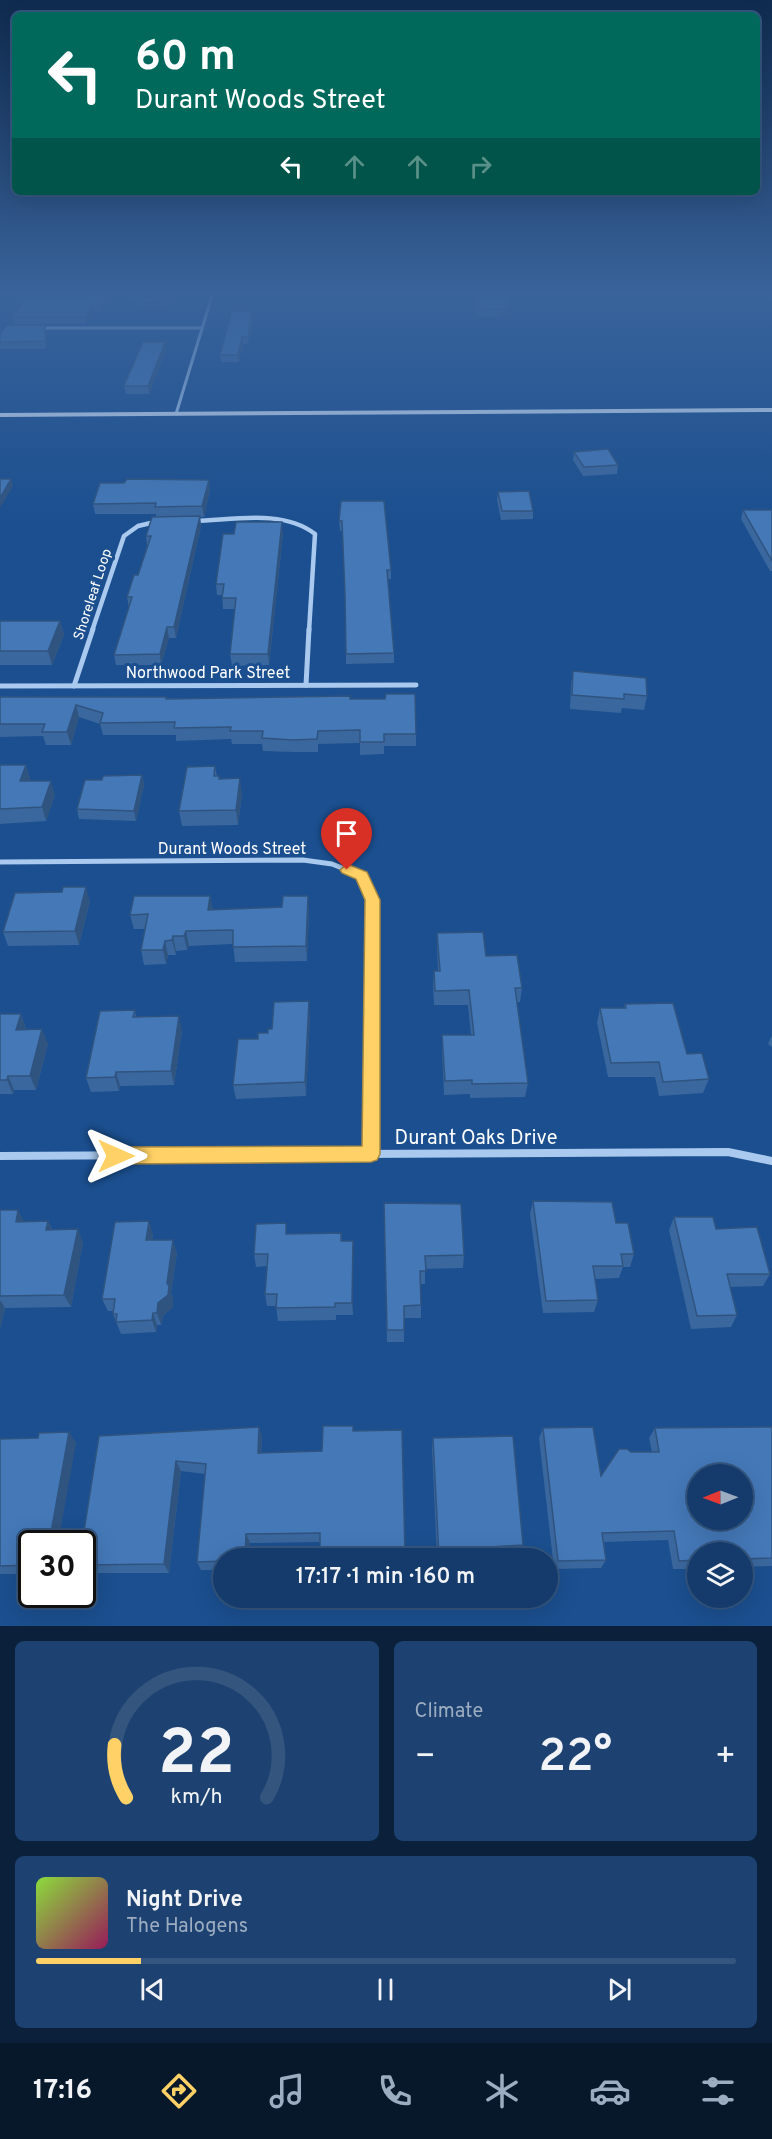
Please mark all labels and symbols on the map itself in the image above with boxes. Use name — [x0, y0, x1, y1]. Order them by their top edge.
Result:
street label: Shoreleaf Loop — [71, 547, 116, 642]
street label: Northwood Park Street — [126, 664, 290, 684]
pin — [321, 808, 372, 870]
street label: Durant Woods Street — [158, 840, 306, 860]
position arrow — [84, 1124, 148, 1188]
street label: Durant Oaks Drive — [395, 1126, 557, 1152]
north arrow — [687, 1464, 753, 1530]
speed limit sign: 30 — [18, 1530, 96, 1608]

